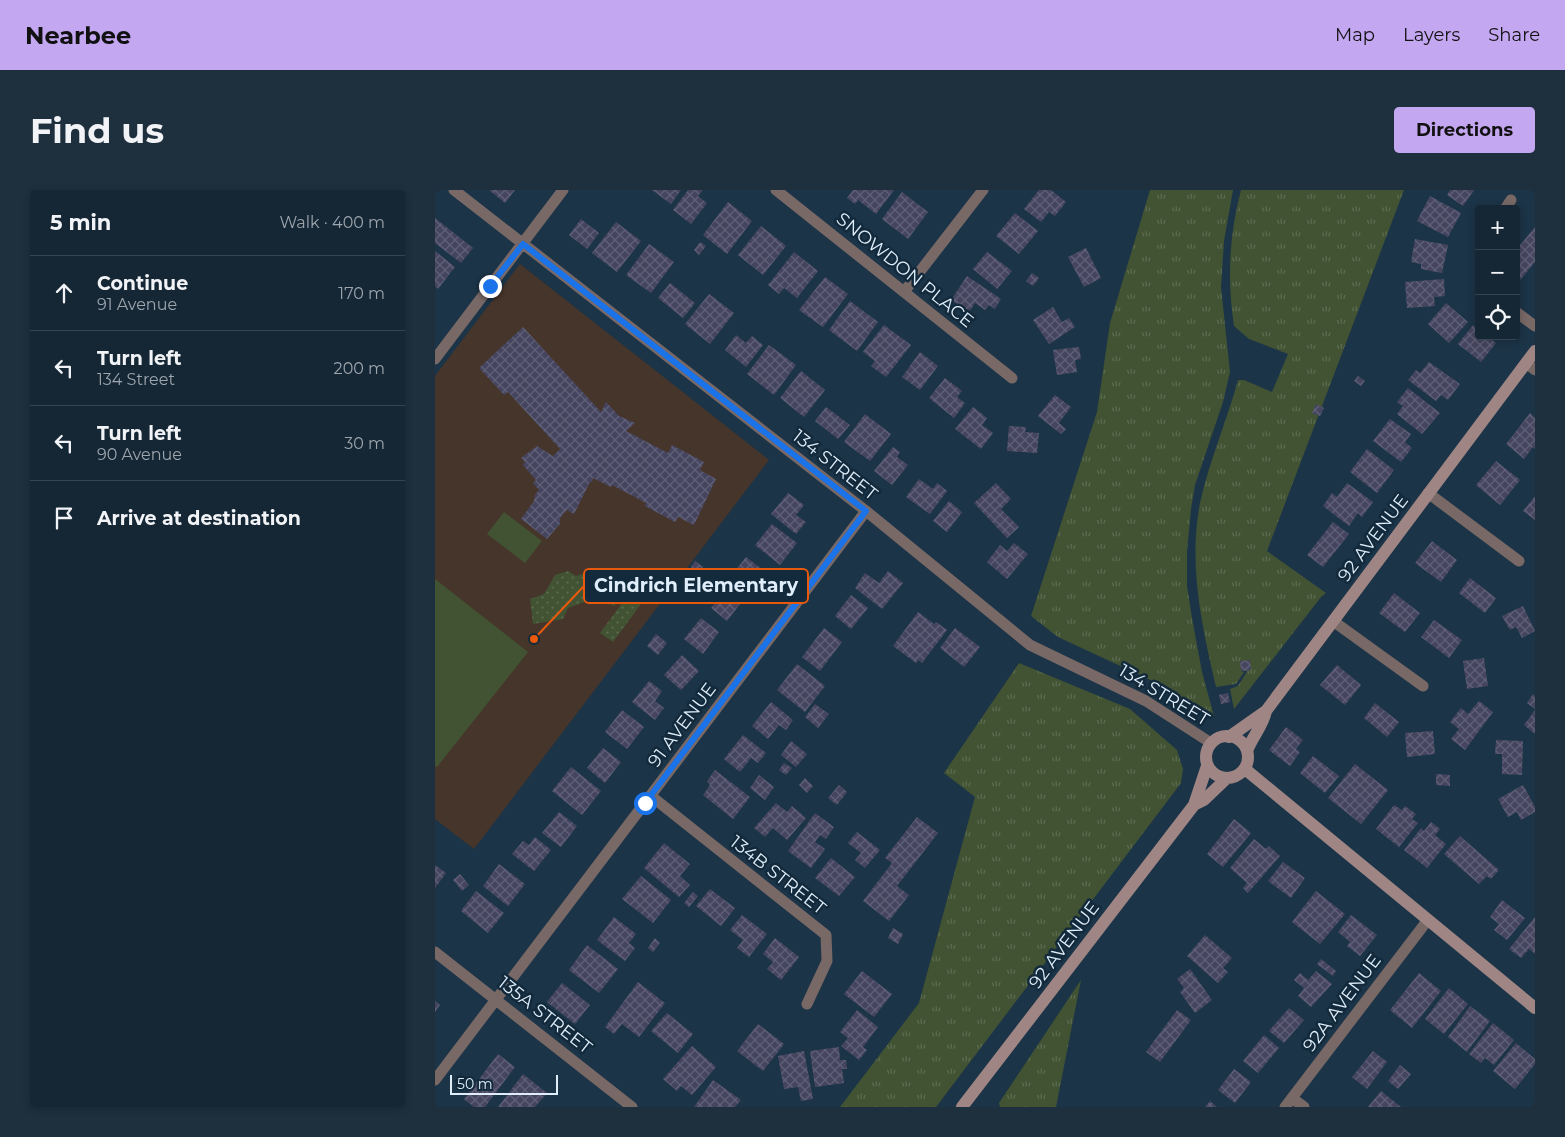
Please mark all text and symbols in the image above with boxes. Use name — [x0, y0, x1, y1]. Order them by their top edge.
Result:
text: Nearbee — [25, 21, 131, 50]
text: Map — [1335, 24, 1375, 46]
text: Layers — [1403, 24, 1460, 46]
text: Share — [1488, 24, 1540, 46]
button: Directions — [1394, 107, 1535, 153]
text: Find us — [30, 109, 164, 152]
map controls — [1475, 205, 1520, 340]
button: + — [1475, 205, 1520, 250]
street label: SNOWDON PLACE — [832, 208, 978, 332]
text: 5 min — [50, 210, 111, 235]
text: Walk · 400 m — [279, 213, 385, 232]
button: − — [1475, 250, 1520, 295]
text: Continue — [97, 272, 188, 295]
route end — [479, 275, 502, 298]
icon: ahead — [50, 279, 78, 307]
text: 170 m — [338, 284, 385, 303]
text: 91 Avenue — [97, 295, 177, 314]
button: locate — [1475, 295, 1520, 340]
text: Turn left — [97, 347, 182, 370]
icon: left — [50, 354, 78, 382]
text: 200 m — [334, 359, 385, 378]
text: 134 Street — [97, 370, 175, 389]
text: Turn left — [97, 422, 182, 445]
street label: 134 STREET — [788, 425, 882, 505]
icon: left — [50, 429, 78, 457]
text: 30 m — [344, 434, 385, 453]
text: 90 Avenue — [97, 445, 182, 464]
street label: 92 AVENUE — [1333, 490, 1413, 586]
icon: arrive — [50, 504, 78, 532]
text: Arrive at destination — [97, 507, 301, 530]
callout: Cindrich Elementary — [584, 569, 808, 603]
text: Cindrich Elementary — [594, 574, 799, 597]
street label: 134 STREET — [1115, 659, 1214, 731]
street label: 91 AVENUE — [643, 679, 721, 771]
route start — [634, 792, 657, 815]
street label: 134B STREET — [726, 831, 831, 920]
street label: 92 AVENUE — [1024, 897, 1104, 993]
street label: 92A AVENUE — [1298, 950, 1386, 1056]
street label: 135A STREET — [494, 972, 597, 1059]
scale bar — [450, 1072, 557, 1095]
text: 50 m — [457, 1075, 493, 1093]

